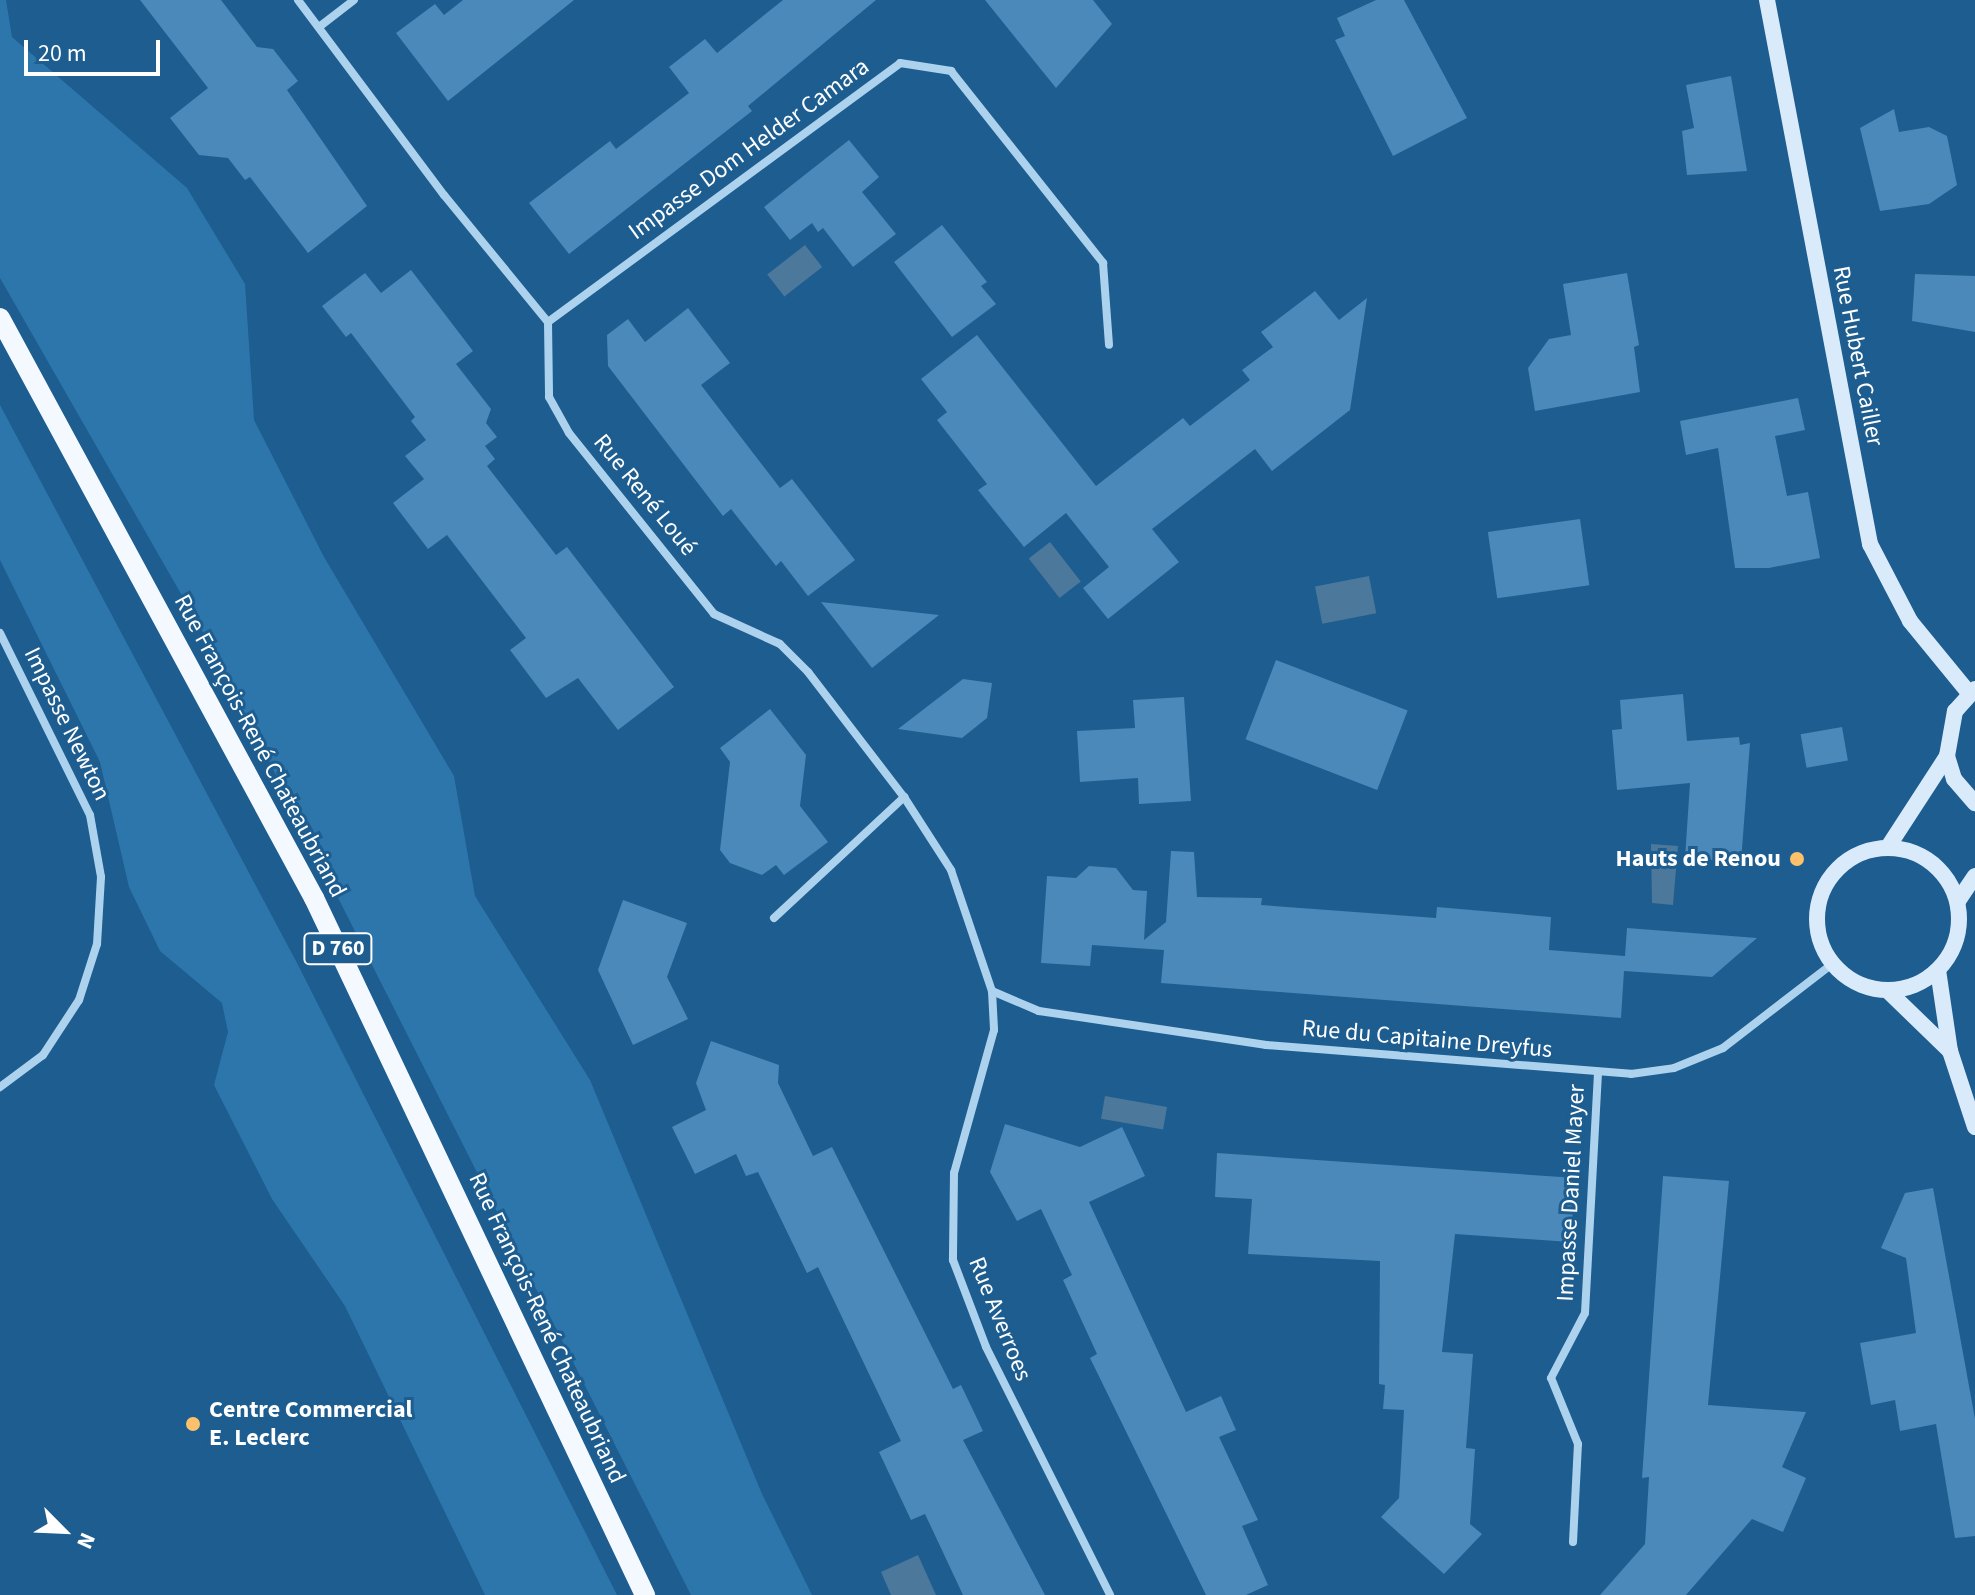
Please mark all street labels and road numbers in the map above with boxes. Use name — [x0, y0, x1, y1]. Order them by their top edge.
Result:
street label: Impasse Dom Helder Camara — [623, 52, 875, 246]
street label: Rue Hubert Cailler — [1826, 264, 1890, 448]
street label: Rue René Loué — [587, 428, 703, 562]
street label: Rue François-René Chateaubriand — [168, 590, 352, 902]
street label: Impasse Newton — [17, 643, 117, 805]
road number: D 760 — [302, 931, 374, 967]
street label: Rue du Capitaine Dreyfus — [1301, 1014, 1553, 1064]
street label: Impasse Daniel Mayer — [1551, 1084, 1591, 1302]
street label: Rue François-René Chateaubriand — [462, 1168, 632, 1488]
street label: Rue Averroes — [962, 1253, 1038, 1385]

